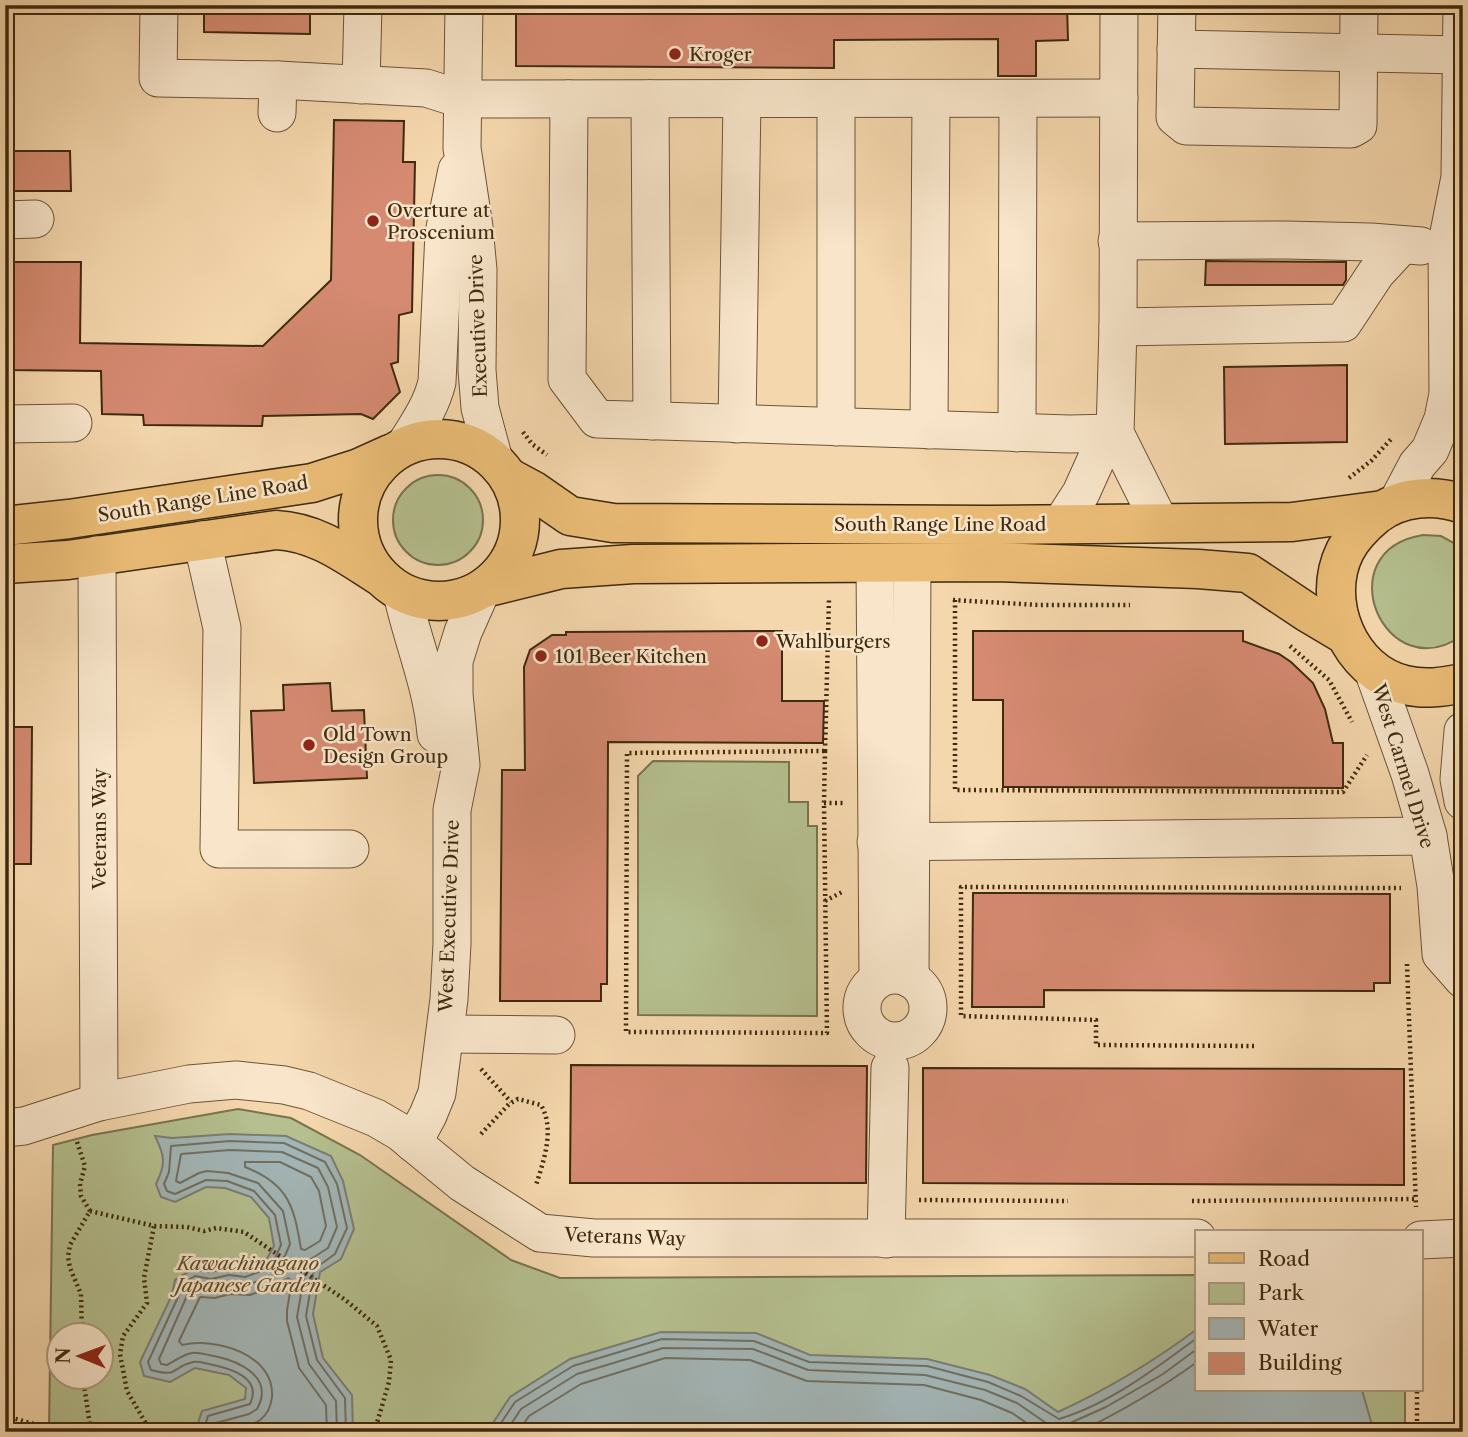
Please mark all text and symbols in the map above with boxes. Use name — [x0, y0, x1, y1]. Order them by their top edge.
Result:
place label: Kroger — [689, 43, 752, 66]
marker: Kroger — [667, 46, 683, 62]
place label: Overture at Proscenium — [387, 199, 495, 244]
marker: Overture at Proscenium — [365, 213, 381, 229]
street label: Executive Drive — [464, 254, 492, 398]
street label: South Range Line Road — [96, 471, 310, 527]
street label: South Range Line Road — [834, 513, 1047, 536]
place label: Wahlburgers — [775, 630, 891, 653]
marker: Wahlburgers — [754, 633, 770, 649]
place label: 101 Beer Kitchen — [555, 645, 707, 668]
marker: 101 Beer Kitchen — [533, 648, 549, 664]
street label: West Carmel Drive — [1367, 680, 1439, 851]
place label: Old Town Design Group — [323, 723, 448, 768]
marker: Old Town Design Group — [301, 737, 317, 753]
street label: Veterans Way — [88, 768, 111, 891]
street label: West Executive Drive — [434, 819, 464, 1014]
street label: Veterans Way — [563, 1223, 687, 1251]
legend — [1195, 1230, 1422, 1392]
text: Road — [1258, 1246, 1310, 1271]
park label: Kawachinagano Japanese Garden — [170, 1252, 321, 1297]
text: Park — [1258, 1280, 1304, 1305]
text: Water — [1257, 1316, 1318, 1341]
north arrow — [46, 1322, 116, 1392]
text: N — [52, 1347, 75, 1364]
text: Building — [1258, 1350, 1343, 1375]

